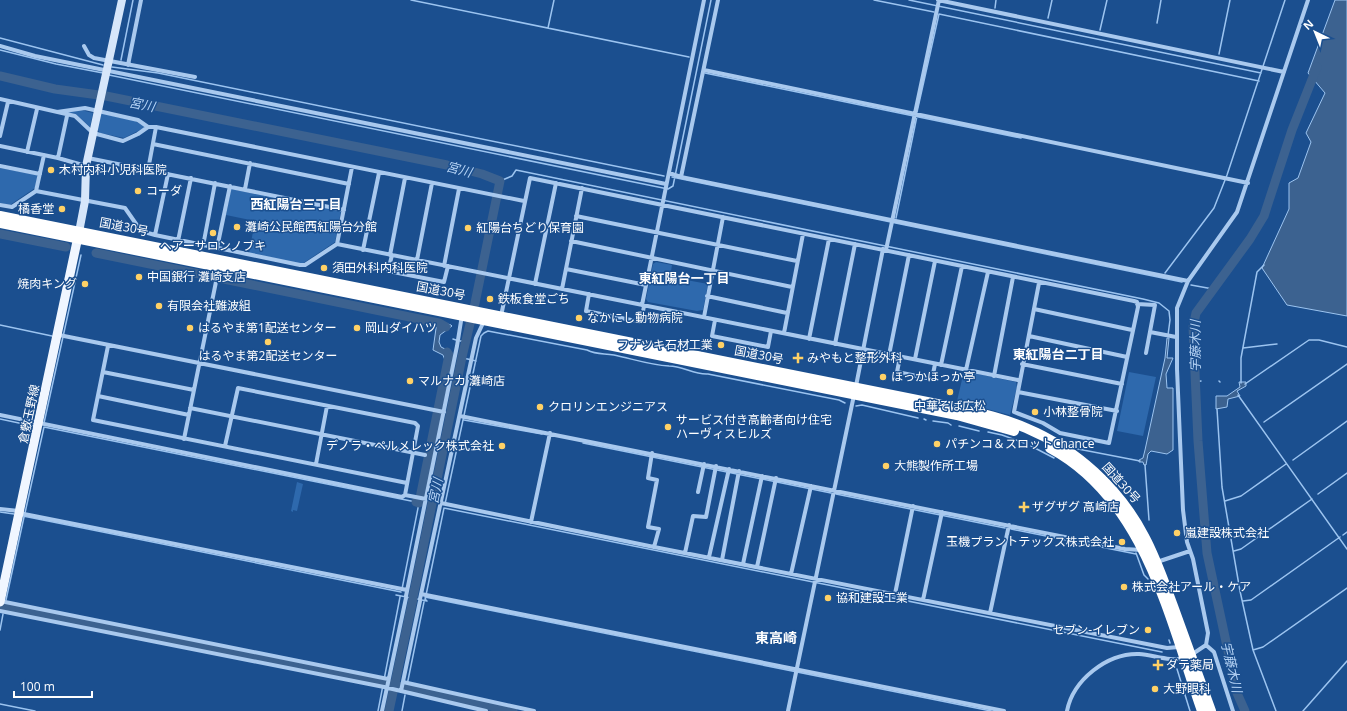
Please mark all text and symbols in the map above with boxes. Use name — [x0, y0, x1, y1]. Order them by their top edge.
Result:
north arrow — [1295, 12, 1335, 52]
text: N — [1299, 16, 1316, 33]
water label: 宮川 — [128, 93, 158, 116]
water label: 宮川 — [444, 157, 476, 182]
place label: 木村内科小児科医院 — [59, 161, 167, 178]
marker: 木村内科小児科医院 — [46, 165, 56, 175]
place label: コーダ — [146, 182, 182, 199]
marker: コーダ — [133, 186, 143, 196]
district label: 西紅陽台三丁目 — [250, 195, 342, 213]
place label: 橘香堂 — [18, 200, 54, 217]
marker: 橘香堂 — [57, 204, 67, 214]
street label: 国道30号 — [98, 213, 150, 240]
place label: 灘崎公民館西紅陽台分館 — [245, 218, 377, 235]
place label: 紅陽台ちどり保育園 — [476, 219, 584, 236]
marker: 灘崎公民館西紅陽台分館 — [232, 222, 242, 232]
marker: 紅陽台ちどり保育園 — [463, 223, 473, 233]
marker: ヘアーサロンノブキ — [208, 228, 218, 238]
place label: ヘアーサロンノブキ — [160, 237, 266, 254]
place label: 須田外科内科医院 — [332, 259, 428, 276]
marker: 須田外科内科医院 — [319, 263, 329, 273]
place label: 中国銀行 灘崎支店 — [147, 268, 246, 285]
district label: 東紅陽台一丁目 — [638, 269, 730, 287]
marker: 中国銀行 灘崎支店 — [134, 272, 144, 282]
place label: 焼肉キング — [17, 275, 77, 292]
street label: 国道30号 — [415, 277, 467, 304]
marker: 焼肉キング — [80, 279, 90, 289]
place label: 鉄板食堂ごち — [498, 290, 570, 307]
marker: 鉄板食堂ごち — [485, 294, 495, 304]
place label: 有限会社難波組 — [167, 297, 251, 314]
marker: 有限会社難波組 — [154, 301, 164, 311]
place label: なかにし動物病院 — [587, 309, 683, 326]
marker: なかにし動物病院 — [574, 313, 584, 323]
water label: 宇藤木川 — [1186, 318, 1204, 372]
place label: はるやま第1配送センター — [198, 319, 337, 336]
place label: 岡山ダイハツ — [365, 319, 437, 336]
marker: はるやま第1配送センター — [185, 323, 195, 333]
marker: 岡山ダイハツ — [352, 323, 362, 333]
place label: フナツキ石材工業 — [617, 336, 713, 353]
marker: はるやま第2配送センター — [263, 337, 273, 347]
marker: フナツキ石材工業 — [716, 340, 726, 350]
street label: 国道30号 — [733, 341, 785, 368]
district label: 東紅陽台二丁目 — [1012, 345, 1104, 363]
place label: はるやま第2配送センター — [199, 347, 337, 364]
place label: みやもと整形外科 — [807, 349, 903, 366]
marker: みやもと整形外科 — [792, 352, 804, 364]
place label: ほっかほっか亭 — [891, 368, 975, 385]
place label: マルナカ 灘崎店 — [418, 372, 505, 389]
marker: ほっかほっか亭 — [878, 372, 888, 382]
marker: マルナカ 灘崎店 — [405, 376, 415, 386]
street label: 倉敷玉野線 — [14, 383, 43, 445]
marker: 中華そば広松 — [945, 387, 955, 397]
place label: 中華そば広松 — [914, 397, 986, 414]
place label: クロリンエンジニアス — [548, 398, 668, 415]
marker: クロリンエンジニアス — [535, 402, 545, 412]
place label: 小林整骨院 — [1043, 403, 1103, 420]
marker: 小林整骨院 — [1030, 407, 1040, 417]
place label: サービス付き高齢者向け住宅 ハーヴィスヒルズ — [676, 411, 832, 442]
marker: サービス付き高齢者向け住宅 ハーヴィスヒルズ — [663, 422, 673, 432]
place label: パチンコ＆スロットChance — [945, 435, 1095, 452]
place label: デノラ・ペルメレック株式会社 — [326, 437, 494, 454]
marker: パチンコ＆スロットChance — [932, 439, 942, 449]
marker: デノラ・ペルメレック株式会社 — [497, 441, 507, 451]
place label: 大熊製作所工場 — [894, 457, 978, 474]
street label: 国道30号 — [1098, 458, 1144, 507]
marker: 大熊製作所工場 — [881, 461, 891, 471]
water label: 宮川 — [423, 474, 447, 506]
place label: ザグザグ 高崎店 — [1032, 498, 1119, 515]
marker: ザグザグ 高崎店 — [1019, 502, 1029, 512]
place label: 嵐建設株式会社 — [1185, 524, 1269, 541]
marker: 嵐建設株式会社 — [1172, 528, 1182, 538]
place label: 玉機プラントテックス株式会社 — [946, 533, 1114, 550]
marker: 玉機プラントテックス株式会社 — [1117, 537, 1127, 547]
place label: 株式会社アール・ケア — [1132, 578, 1251, 595]
marker: 株式会社アール・ケア — [1119, 582, 1129, 592]
place label: 協和建設工業 — [836, 589, 908, 606]
marker: 協和建設工業 — [823, 593, 833, 603]
place label: セブン-イレブン — [1052, 621, 1140, 638]
marker: セブン-イレブン — [1143, 625, 1153, 635]
district label: 東高崎 — [755, 628, 797, 647]
water label: 宇藤木川 — [1217, 640, 1247, 696]
place label: ダテ薬局 — [1166, 656, 1214, 673]
marker: ダテ薬局 — [1153, 660, 1163, 670]
scale bar — [14, 673, 92, 699]
text: 100 m — [20, 678, 55, 695]
place label: 大野眼科 — [1163, 680, 1211, 697]
marker: 大野眼科 — [1150, 684, 1160, 694]

